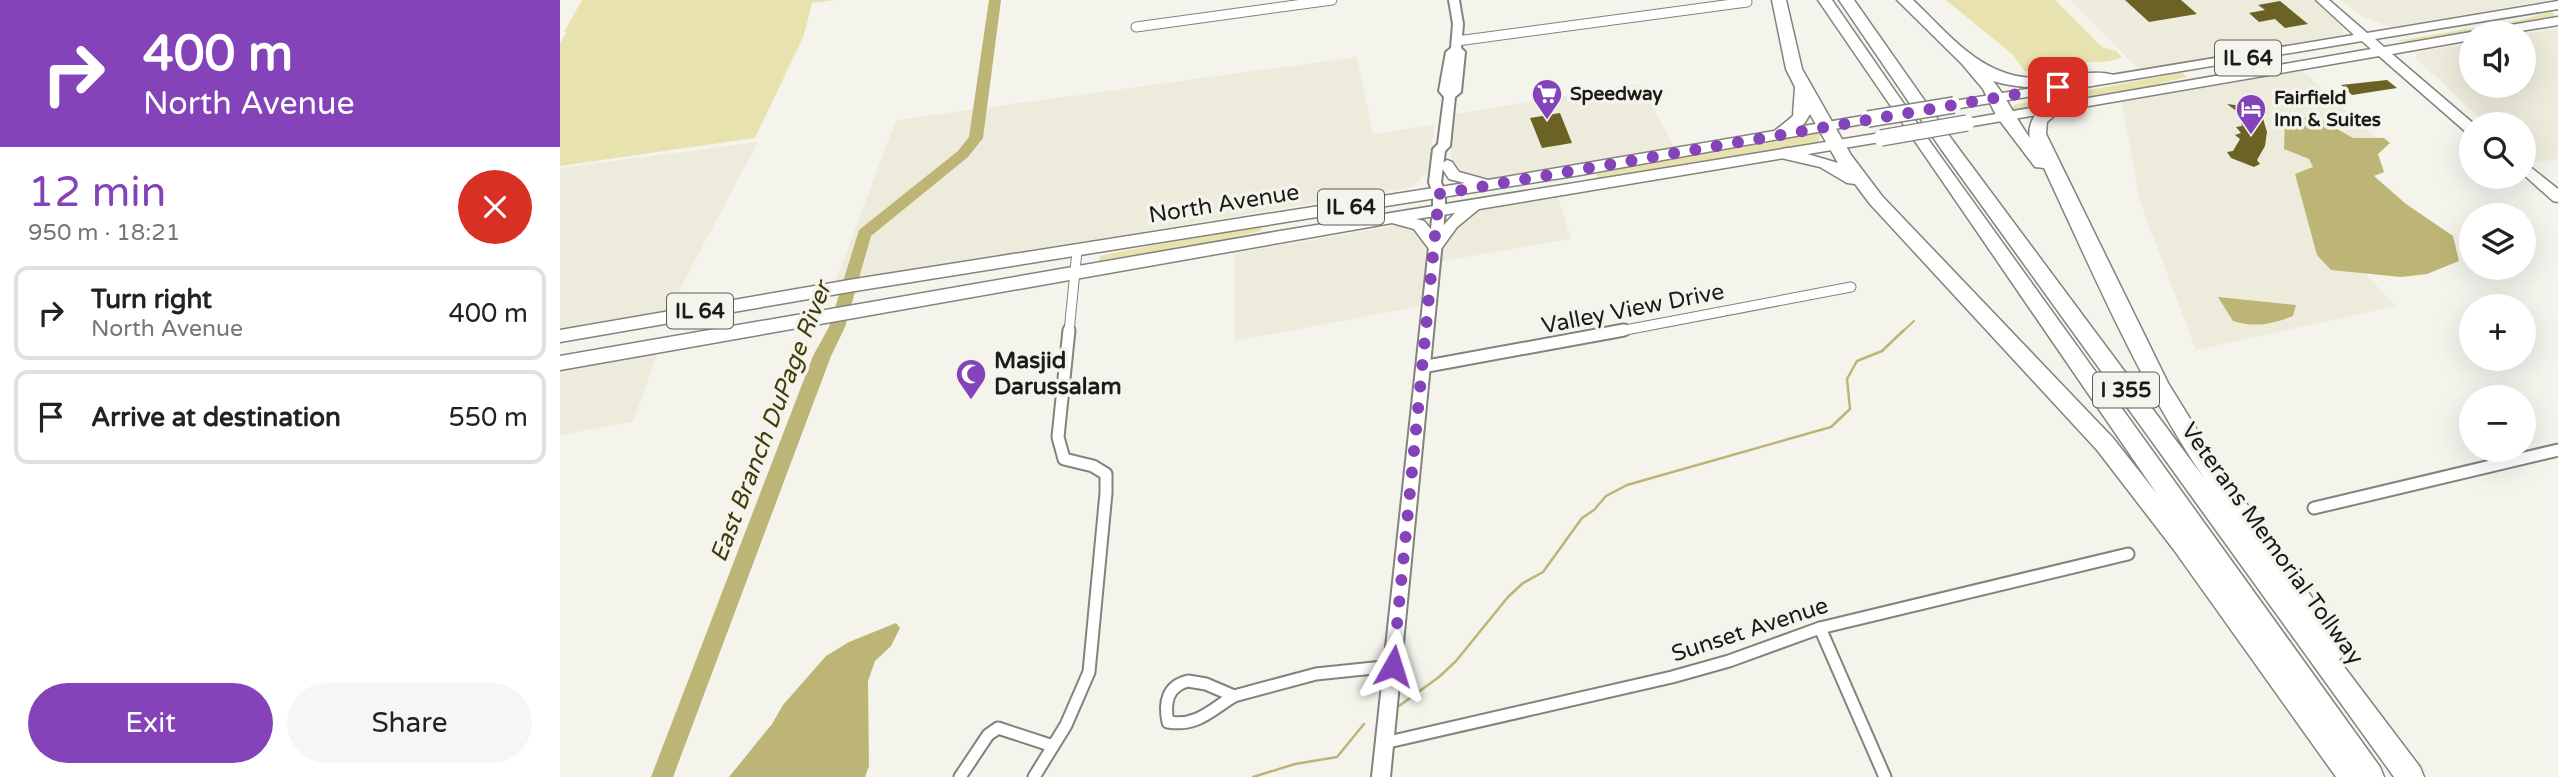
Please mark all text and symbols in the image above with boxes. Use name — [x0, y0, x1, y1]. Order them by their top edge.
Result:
map controls — [2459, 21, 2536, 462]
button: sound — [2459, 21, 2536, 98]
text: 400 m — [143, 25, 293, 84]
icon: right — [28, 28, 119, 119]
road number: IL 64 — [2215, 41, 2281, 76]
pin — [2028, 57, 2088, 117]
icon: arrive — [2039, 68, 2077, 106]
supermarket icon: Speedway — [1530, 77, 1564, 121]
place label: Speedway — [1570, 83, 1663, 106]
text: North Avenue — [143, 85, 355, 123]
place label: Fairfield Inn & Suites — [2274, 87, 2381, 131]
hotel icon: Fairfield Inn & Suites — [2234, 92, 2268, 136]
button: search — [2459, 112, 2536, 189]
text: 12 min — [28, 167, 166, 218]
button: close — [458, 170, 532, 244]
street label: North Avenue — [1147, 178, 1301, 230]
road number: IL 64 — [1318, 190, 1384, 224]
button: layers — [2459, 203, 2536, 280]
text: 950 m · 18:21 — [28, 219, 180, 247]
water label: East Branch DuPage River — [704, 275, 839, 566]
street label: Valley View Drive — [1539, 278, 1727, 340]
text: Turn right — [91, 284, 212, 315]
icon: right — [32, 294, 70, 332]
road number: IL 64 — [667, 294, 733, 328]
button: + — [2459, 294, 2536, 371]
text: 400 m — [448, 298, 528, 329]
text: North Avenue — [91, 315, 243, 343]
place label: Masjid Darussalam — [994, 347, 1122, 401]
mosque icon: Masjid Darussalam — [954, 357, 988, 401]
road number: I 355 — [2093, 372, 2159, 408]
button: − — [2459, 385, 2536, 462]
icon: arrive — [32, 398, 70, 436]
text: Arrive at destination — [91, 402, 341, 433]
text: 550 m — [448, 402, 528, 433]
street label: Veterans Memorial Tollway — [2175, 417, 2369, 671]
street label: Sunset Avenue — [1668, 591, 1832, 669]
position arrow — [1356, 629, 1430, 703]
button: Exit — [28, 683, 273, 763]
button: Share — [287, 683, 532, 763]

